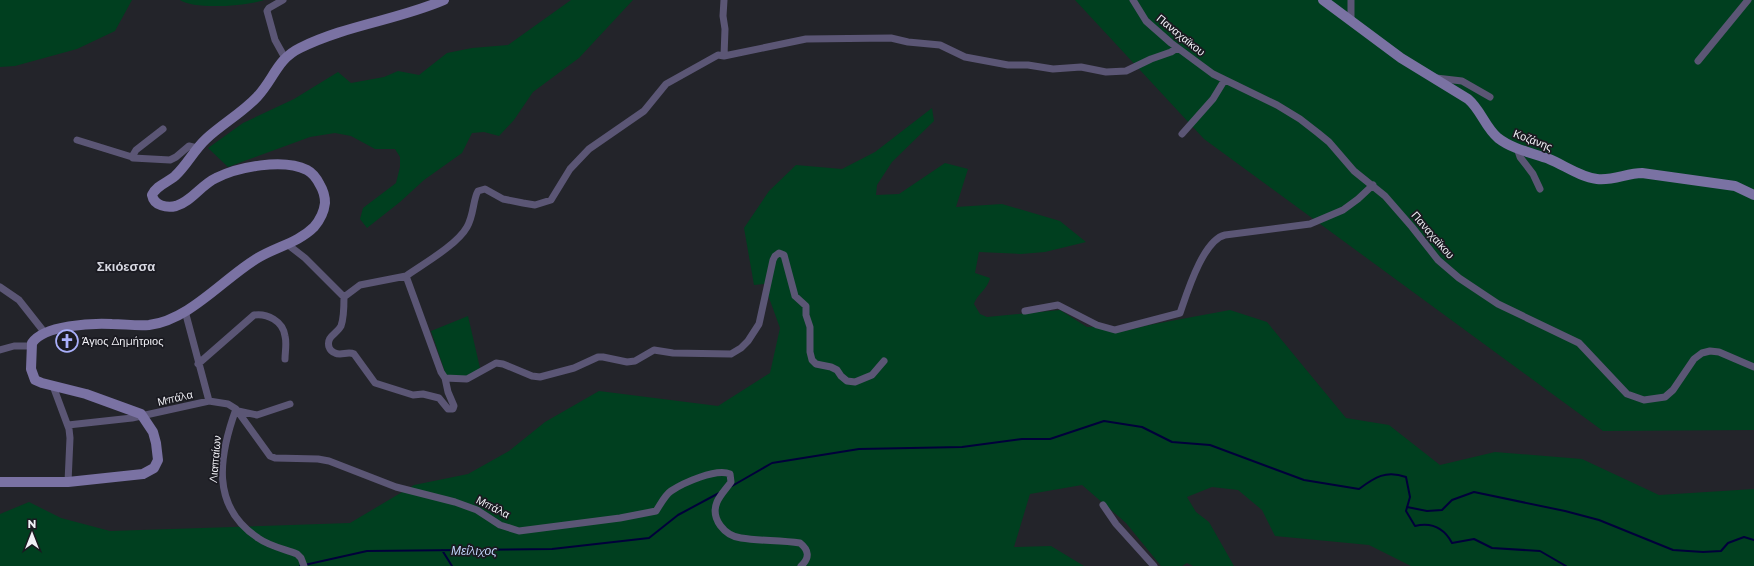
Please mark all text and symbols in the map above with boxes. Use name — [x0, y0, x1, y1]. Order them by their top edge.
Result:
street label: Παναχαϊκου — [1154, 11, 1208, 59]
street label: Κοζάνης — [1511, 126, 1555, 154]
street label: Παναχαϊκου — [1409, 208, 1457, 262]
district label: Σκιόεσσα — [97, 258, 155, 274]
church icon: Άγιος Δημήτριος — [54, 328, 80, 354]
place label: Άγιος Δημήτριος — [82, 334, 163, 348]
street label: Μπάλα — [156, 387, 195, 409]
street label: Λιαπαίων — [206, 434, 224, 483]
street label: Μπάλα — [474, 493, 513, 522]
north arrow — [12, 514, 52, 554]
text: N — [28, 517, 36, 531]
water label: Μείλιχος — [451, 543, 497, 558]

